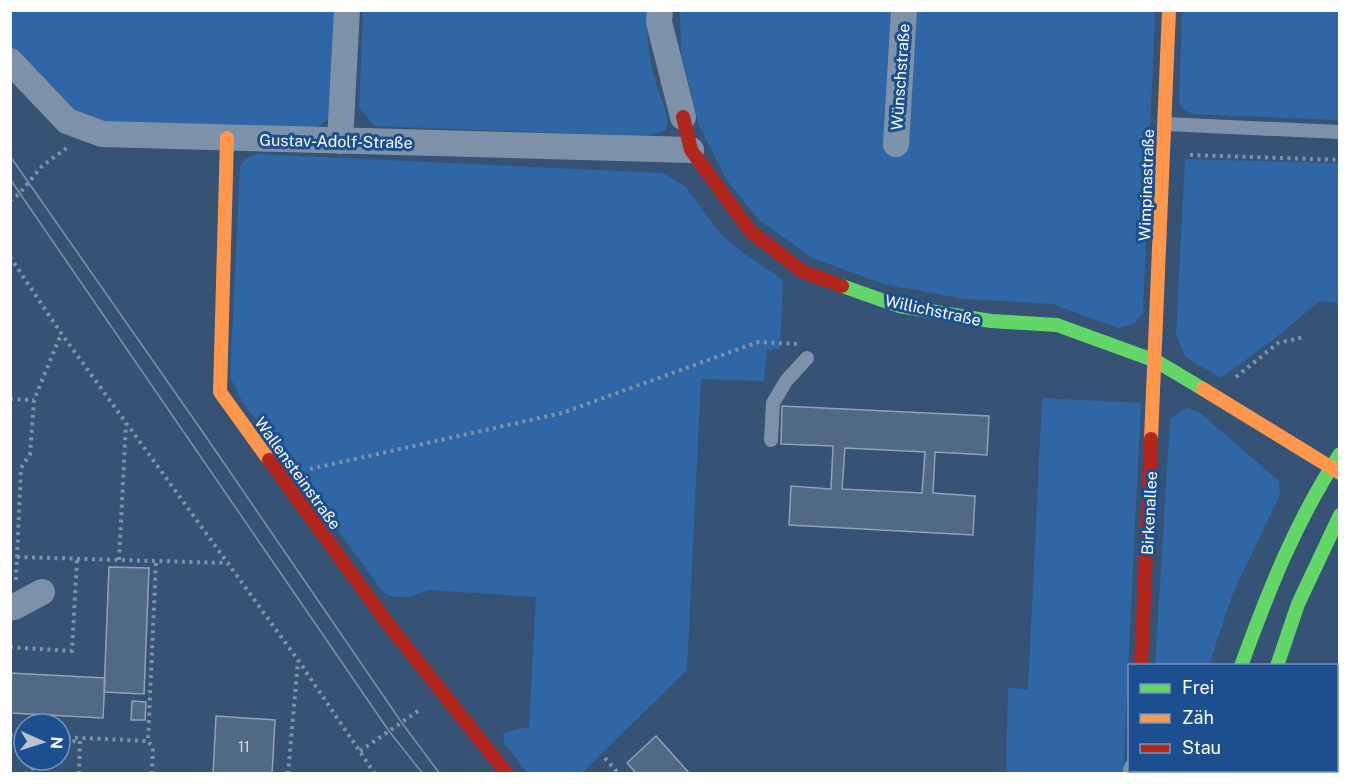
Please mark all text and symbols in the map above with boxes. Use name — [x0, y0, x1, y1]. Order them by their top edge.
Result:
street label: Wünschstraße — [887, 23, 914, 131]
street label: Wimpinastraße — [1135, 129, 1158, 241]
street label: Gustav-Adolf-Straße — [259, 131, 413, 152]
street label: Willichstraße — [883, 291, 983, 330]
street label: Wallensteinstraße — [250, 413, 345, 533]
street label: Birkenallee — [1138, 471, 1161, 555]
legend — [1128, 664, 1338, 772]
text: Frei — [1182, 677, 1214, 698]
text: Zäh — [1182, 707, 1214, 728]
north arrow — [12, 712, 72, 772]
text: N — [47, 736, 66, 750]
text: Stau — [1182, 737, 1221, 758]
house number: 11 — [238, 739, 250, 755]

